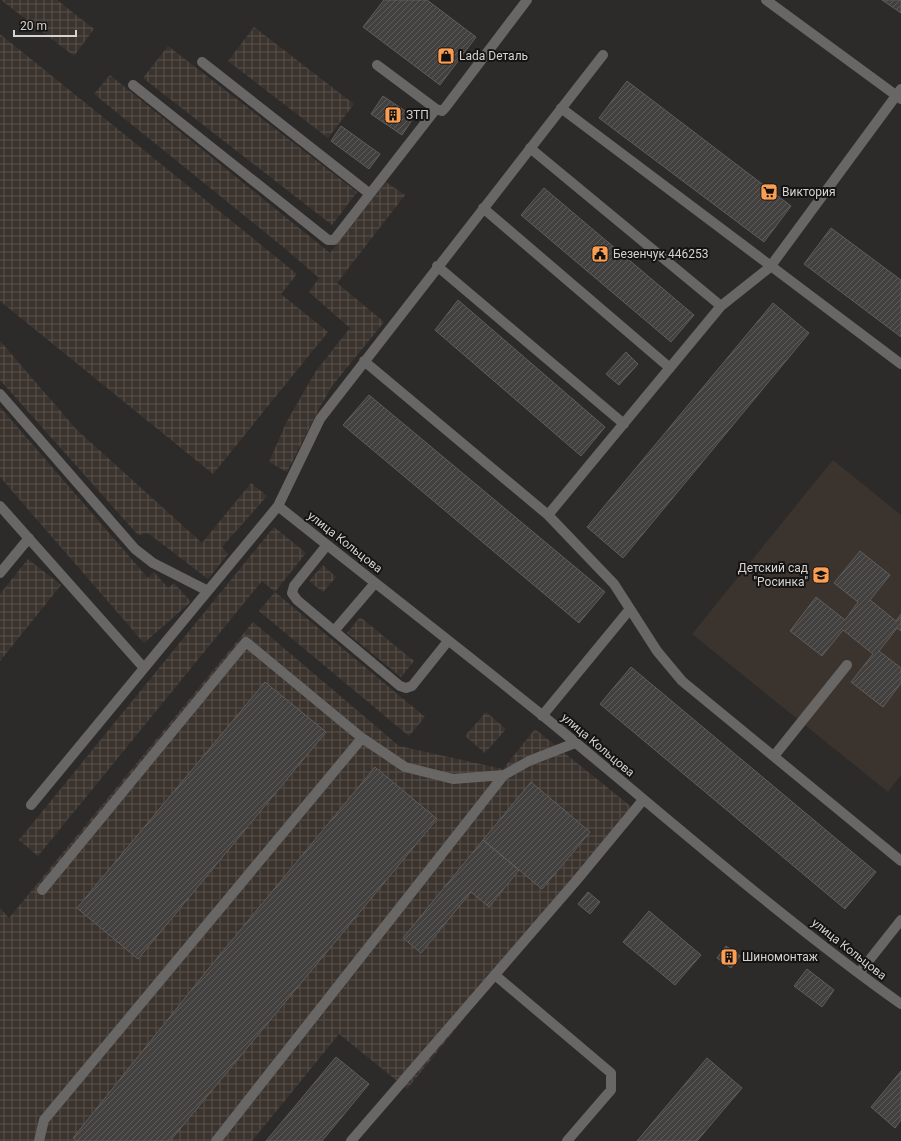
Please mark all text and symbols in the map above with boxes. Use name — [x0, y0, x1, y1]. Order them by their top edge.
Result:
scale bar — [14, 12, 76, 38]
text: 20 m — [20, 19, 47, 33]
shop icon: Lada Dеталь — [436, 46, 456, 66]
place label: Lada Dеталь — [459, 49, 528, 63]
building icon: ЗТП — [383, 105, 403, 125]
place label: ЗТП — [406, 108, 429, 122]
supermarket icon: Виктория — [759, 182, 779, 202]
place label: Виктория — [782, 185, 836, 199]
public building icon: Безенчук 446253 — [590, 244, 610, 264]
place label: Безенчук 446253 — [613, 247, 708, 261]
street label: улица Кольцова — [305, 508, 385, 576]
place label: Детский сад "Росинка" — [738, 561, 808, 589]
school or university icon: Детский сад "Росинка" — [811, 565, 831, 585]
street label: улица Кольцова — [559, 710, 637, 780]
street label: улица Кольцова — [809, 915, 889, 983]
building icon: Шиномонтаж — [719, 947, 739, 967]
place label: Шиномонтаж — [742, 950, 819, 964]

